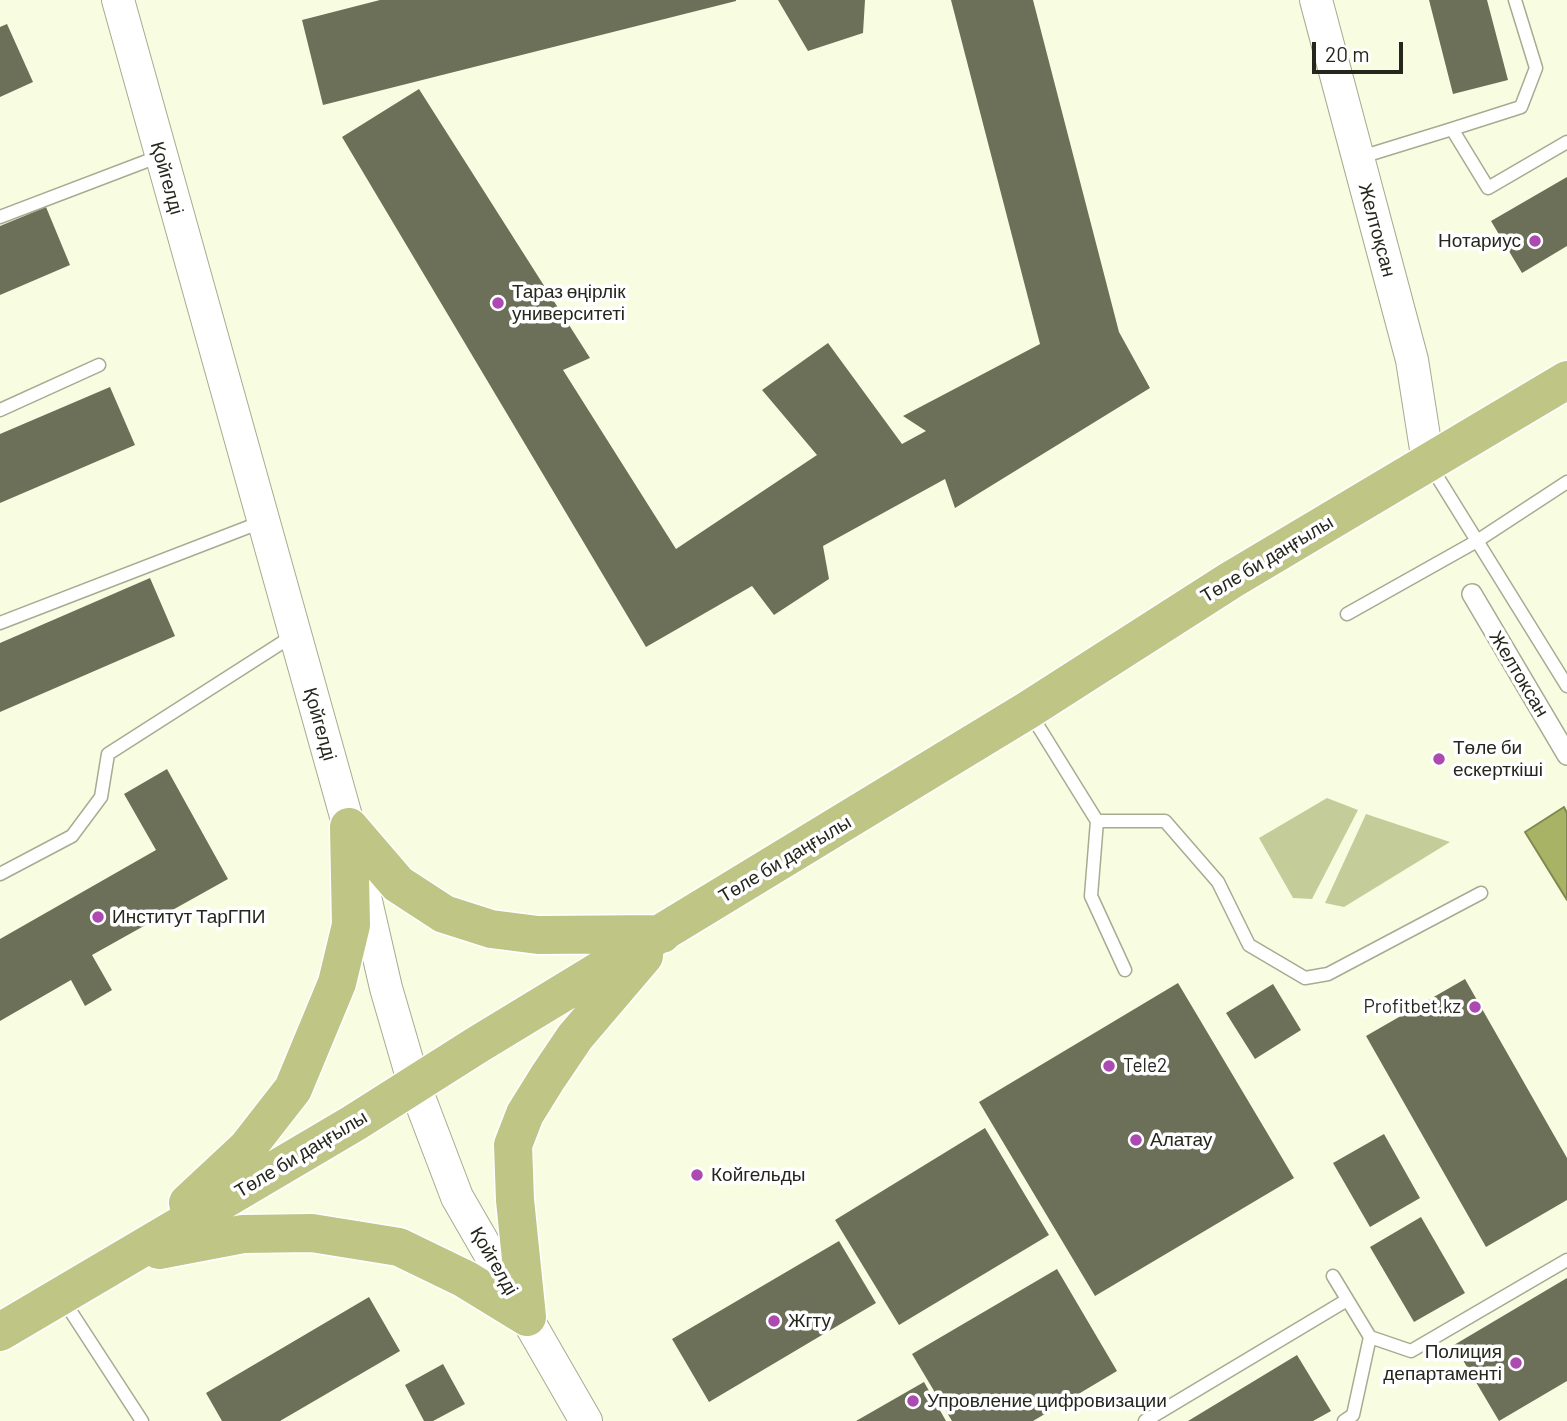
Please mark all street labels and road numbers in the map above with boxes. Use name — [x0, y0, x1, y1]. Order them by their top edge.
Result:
street label: Қойгелді — [146, 139, 188, 217]
street label: Желтоқсан — [1354, 181, 1400, 279]
street label: Төле би даңғылы — [1197, 510, 1337, 608]
street label: Желтоксан — [1484, 627, 1554, 721]
street label: Қойгелді — [299, 685, 341, 763]
street label: Төле би даңғылы — [715, 810, 855, 908]
street label: Төле би даңғылы — [231, 1105, 371, 1203]
street label: Қойгелді — [465, 1223, 523, 1299]

